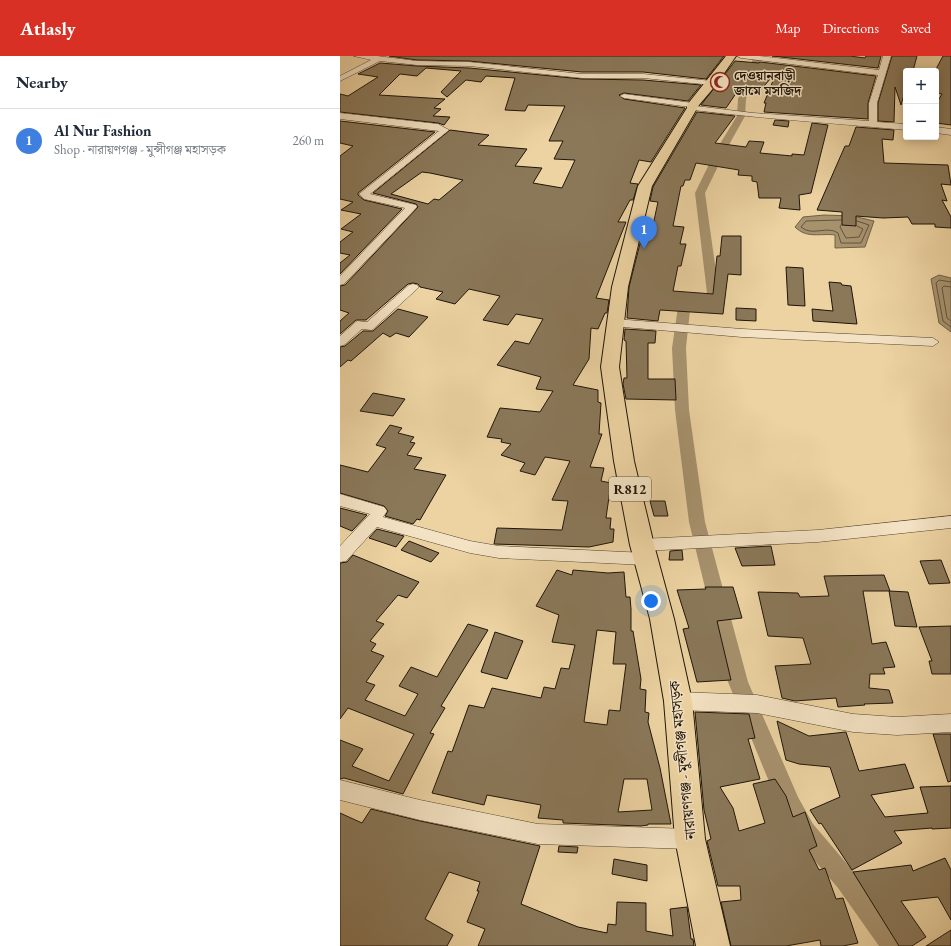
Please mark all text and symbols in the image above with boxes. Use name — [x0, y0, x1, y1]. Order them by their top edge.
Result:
text: Atlasly — [20, 16, 76, 41]
text: Map — [775, 19, 801, 37]
text: Directions — [823, 19, 879, 37]
text: Saved — [901, 19, 931, 37]
place label: দেওয়ানবাড়ী জামে মসজিদ — [733, 67, 802, 99]
map controls — [903, 68, 939, 140]
button: + — [903, 68, 939, 104]
text: Nearby — [16, 71, 68, 93]
mosque icon: দেওয়ানবাড়ী জামে মসজিদ — [709, 71, 731, 93]
button: − — [903, 104, 939, 140]
text: Al Nur Fashion — [54, 121, 151, 140]
text: 1 — [26, 132, 32, 149]
text: 260 m — [293, 132, 324, 149]
text: Shop · নারায়ণগঞ্জ - মুন্সীগঞ্জ মহাসড়ক — [54, 141, 226, 158]
pin: 1 — [631, 216, 657, 249]
road number: R812 — [609, 477, 651, 501]
your location — [641, 591, 661, 611]
street label: নারায়ণগঞ্জ - মুন্সীগঞ্জ মহাসড়ক — [664, 679, 700, 841]

